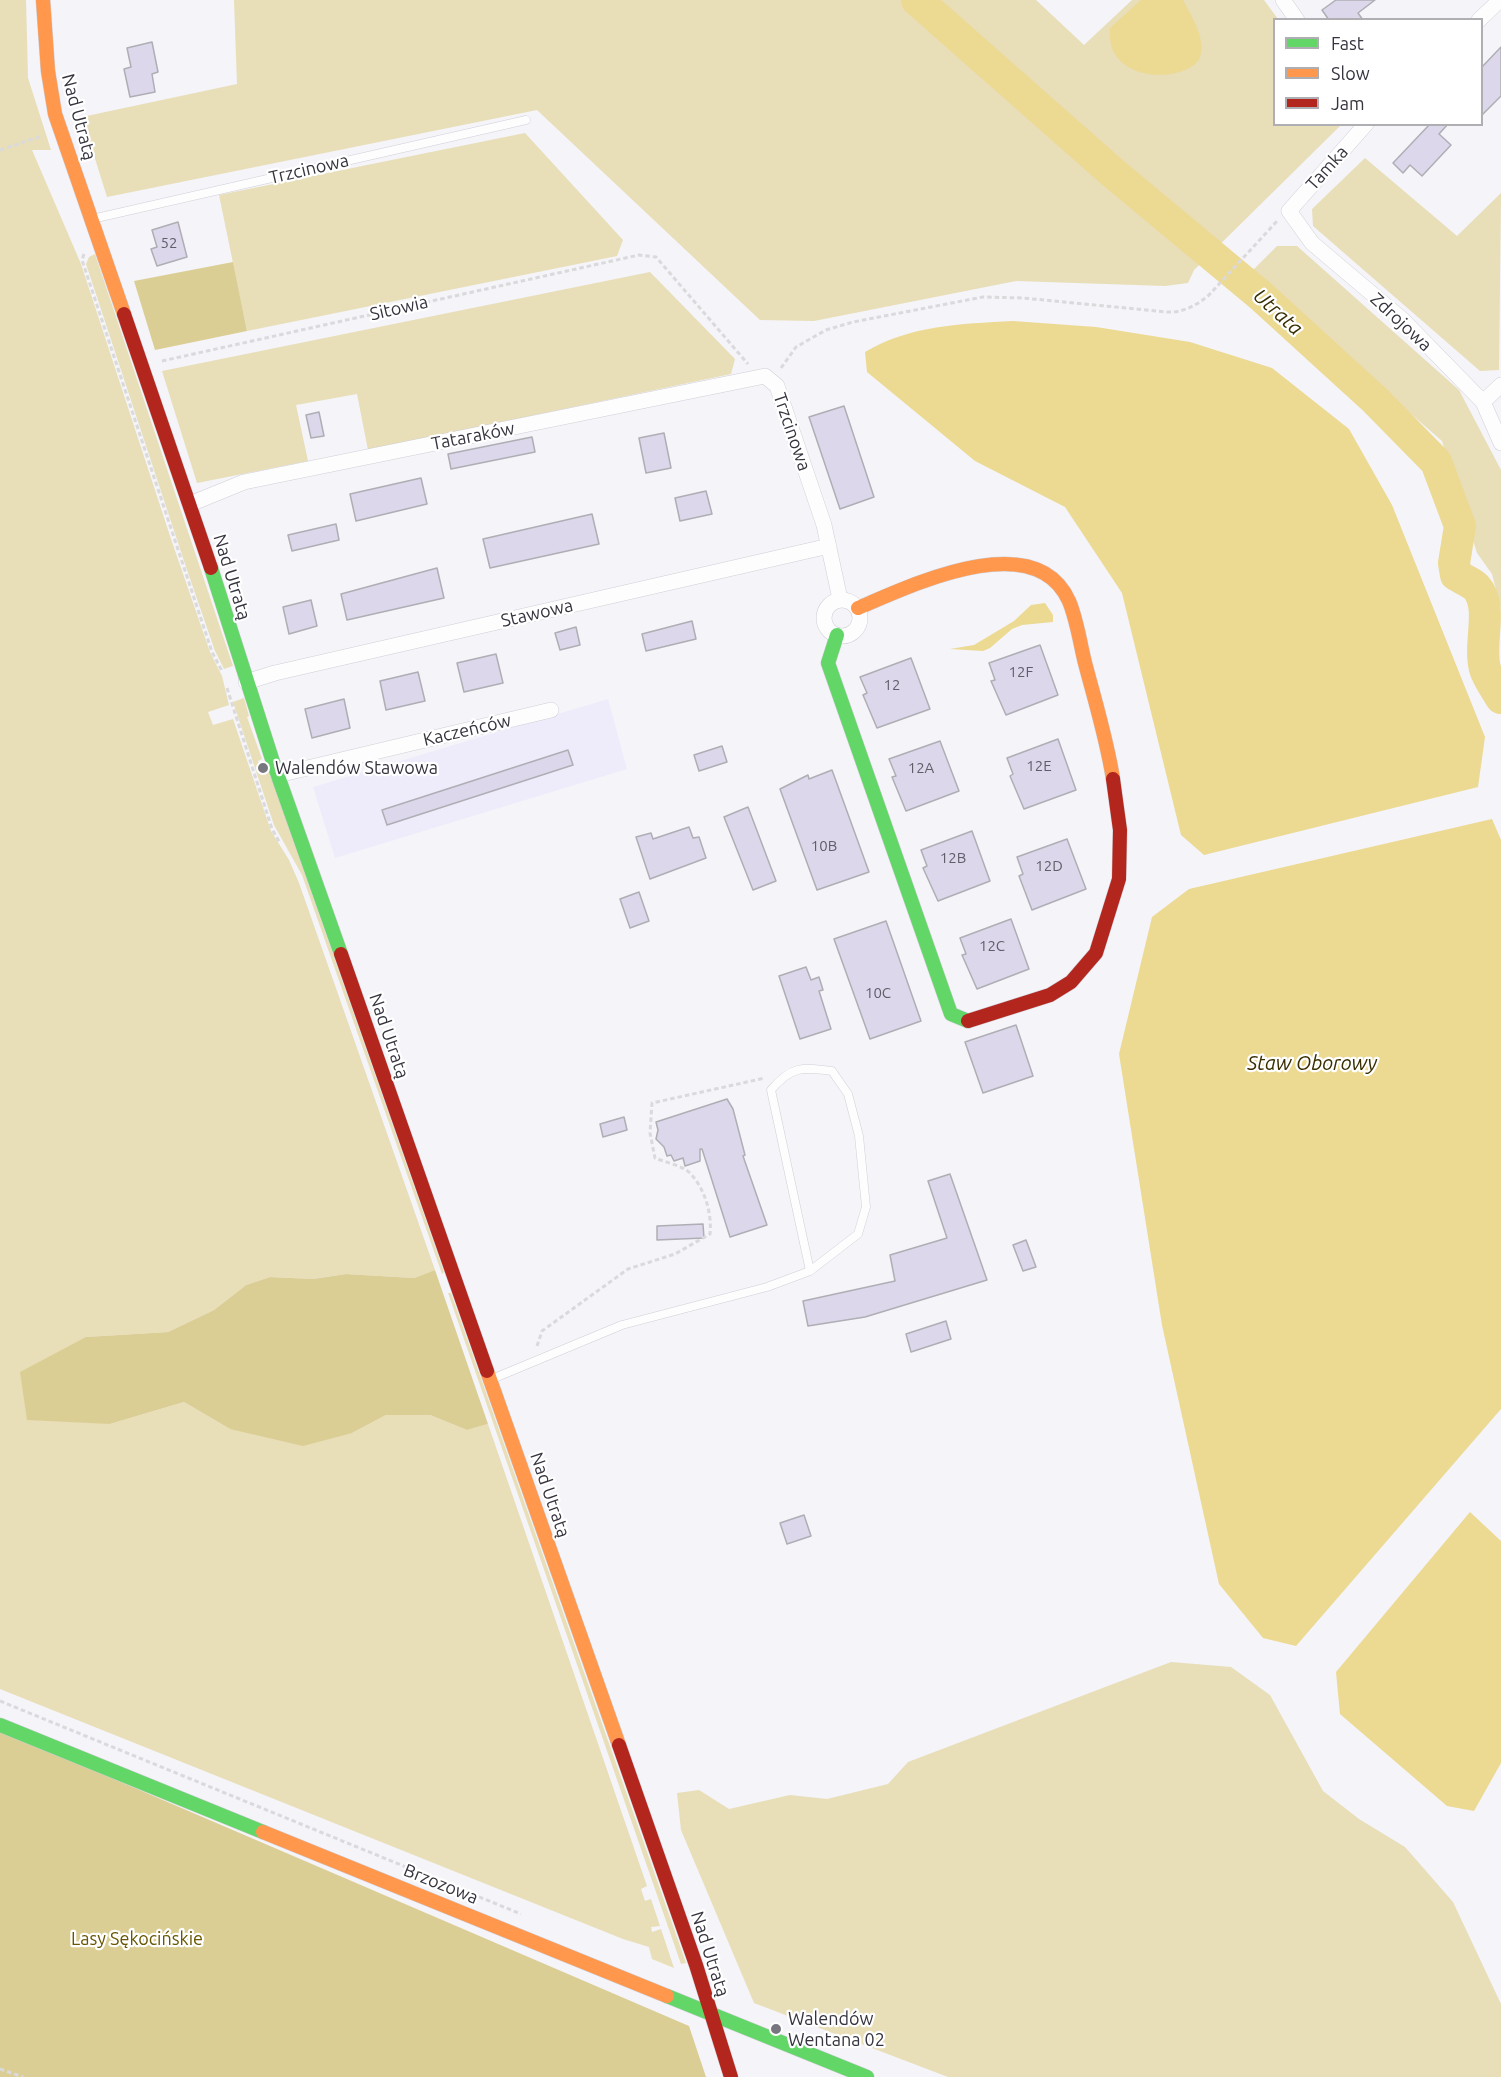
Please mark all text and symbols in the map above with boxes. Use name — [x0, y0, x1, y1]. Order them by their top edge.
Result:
legend — [1273, 18, 1483, 126]
text: Fast — [1331, 33, 1364, 53]
text: Slow — [1331, 63, 1370, 83]
street label: Nad Utratą — [57, 71, 101, 163]
text: Jam — [1331, 93, 1365, 113]
street label: Tamka — [1301, 141, 1353, 195]
street label: Trzcinowa — [267, 149, 351, 189]
house number: 52 — [161, 234, 177, 252]
water label: Utrata — [1248, 284, 1308, 340]
street label: Zdrojowa — [1366, 288, 1436, 356]
street label: Sitowia — [368, 291, 430, 325]
street label: Trzcinowa — [769, 390, 815, 474]
street label: Tataraków — [430, 417, 516, 455]
street label: Nad Utratą — [209, 532, 255, 622]
street label: Stawowa — [499, 594, 575, 632]
house number: 12F — [1009, 663, 1033, 681]
house number: 12 — [884, 676, 900, 694]
street label: Kaczeńców — [421, 709, 513, 751]
place label: Walendów Stawowa — [275, 757, 438, 779]
house number: 12E — [1026, 757, 1052, 775]
house number: 12A — [908, 759, 934, 777]
marker: Walendów Stawowa — [256, 761, 270, 775]
house number: 10B — [811, 837, 837, 855]
house number: 12B — [940, 849, 966, 867]
house number: 12D — [1035, 857, 1063, 875]
house number: 12C — [979, 937, 1005, 955]
house number: 10C — [865, 984, 891, 1002]
street label: Nad Utratą — [364, 991, 414, 1081]
water label: Staw Oborowy — [1247, 1051, 1377, 1075]
street label: Nad Utratą — [525, 1450, 575, 1540]
street label: Brzozowa — [401, 1859, 481, 1909]
street label: Nad Utratą — [686, 1909, 734, 1999]
park label: Lasy Sękocińskie — [71, 1928, 203, 1950]
place label: Walendów Wentana 02 — [788, 2008, 885, 2050]
marker: Walendów Wentana 02 — [769, 2022, 783, 2036]

